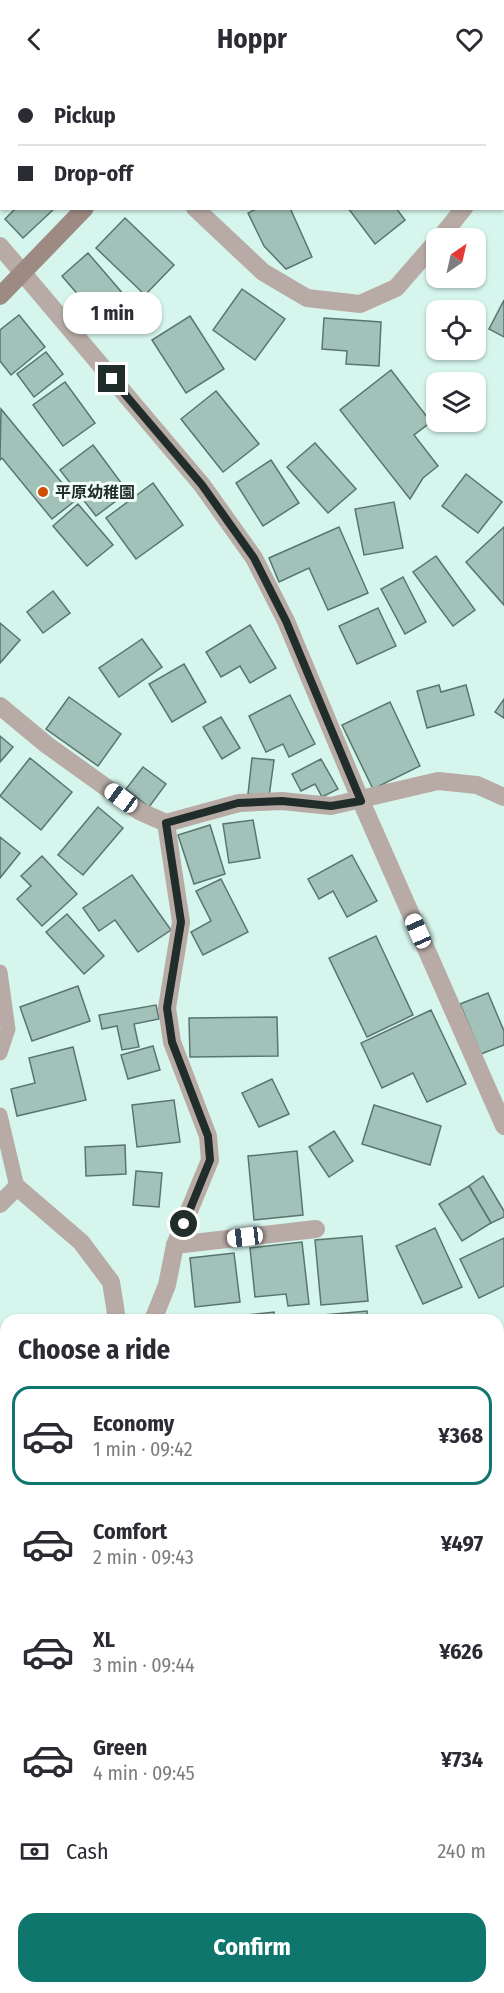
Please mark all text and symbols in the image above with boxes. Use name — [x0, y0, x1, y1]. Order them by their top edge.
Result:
icon: back — [18, 23, 51, 56]
text: Hoppr — [217, 23, 287, 55]
icon: heart — [453, 23, 486, 56]
text: Pickup — [54, 102, 116, 129]
text: Drop-off — [54, 160, 133, 187]
north arrow — [426, 228, 486, 288]
map controls — [426, 228, 486, 432]
callout: 1 min — [63, 292, 162, 334]
button: locate — [426, 300, 486, 360]
text: 1 min — [91, 301, 134, 325]
route end — [98, 365, 125, 392]
button: layers — [426, 372, 486, 432]
place label: 平原幼稚園 — [55, 483, 135, 502]
marker: 平原幼稚園 — [36, 485, 50, 499]
car — [101, 780, 141, 816]
car — [402, 911, 434, 951]
route start — [170, 1210, 197, 1237]
car — [226, 1226, 264, 1248]
text: Choose a ride — [18, 1334, 170, 1366]
icon: car — [21, 1409, 75, 1463]
text: Economy — [93, 1410, 174, 1437]
text: ¥368 — [438, 1422, 483, 1449]
text: 1 min · 09:42 — [93, 1437, 192, 1461]
icon: car — [21, 1517, 75, 1571]
text: Comfort — [93, 1518, 167, 1545]
text: ¥497 — [441, 1530, 483, 1557]
text: 2 min · 09:43 — [93, 1545, 194, 1569]
icon: car — [21, 1625, 75, 1679]
text: XL — [93, 1626, 115, 1653]
text: ¥626 — [439, 1638, 483, 1665]
text: 3 min · 09:44 — [93, 1653, 195, 1677]
icon: car — [21, 1733, 75, 1787]
text: Green — [93, 1734, 147, 1761]
text: ¥734 — [441, 1746, 483, 1773]
text: 4 min · 09:45 — [93, 1761, 195, 1785]
icon: cash — [18, 1835, 51, 1868]
text: Cash — [66, 1838, 109, 1865]
text: 240 m — [437, 1839, 486, 1863]
button: Confirm — [18, 1913, 486, 1982]

